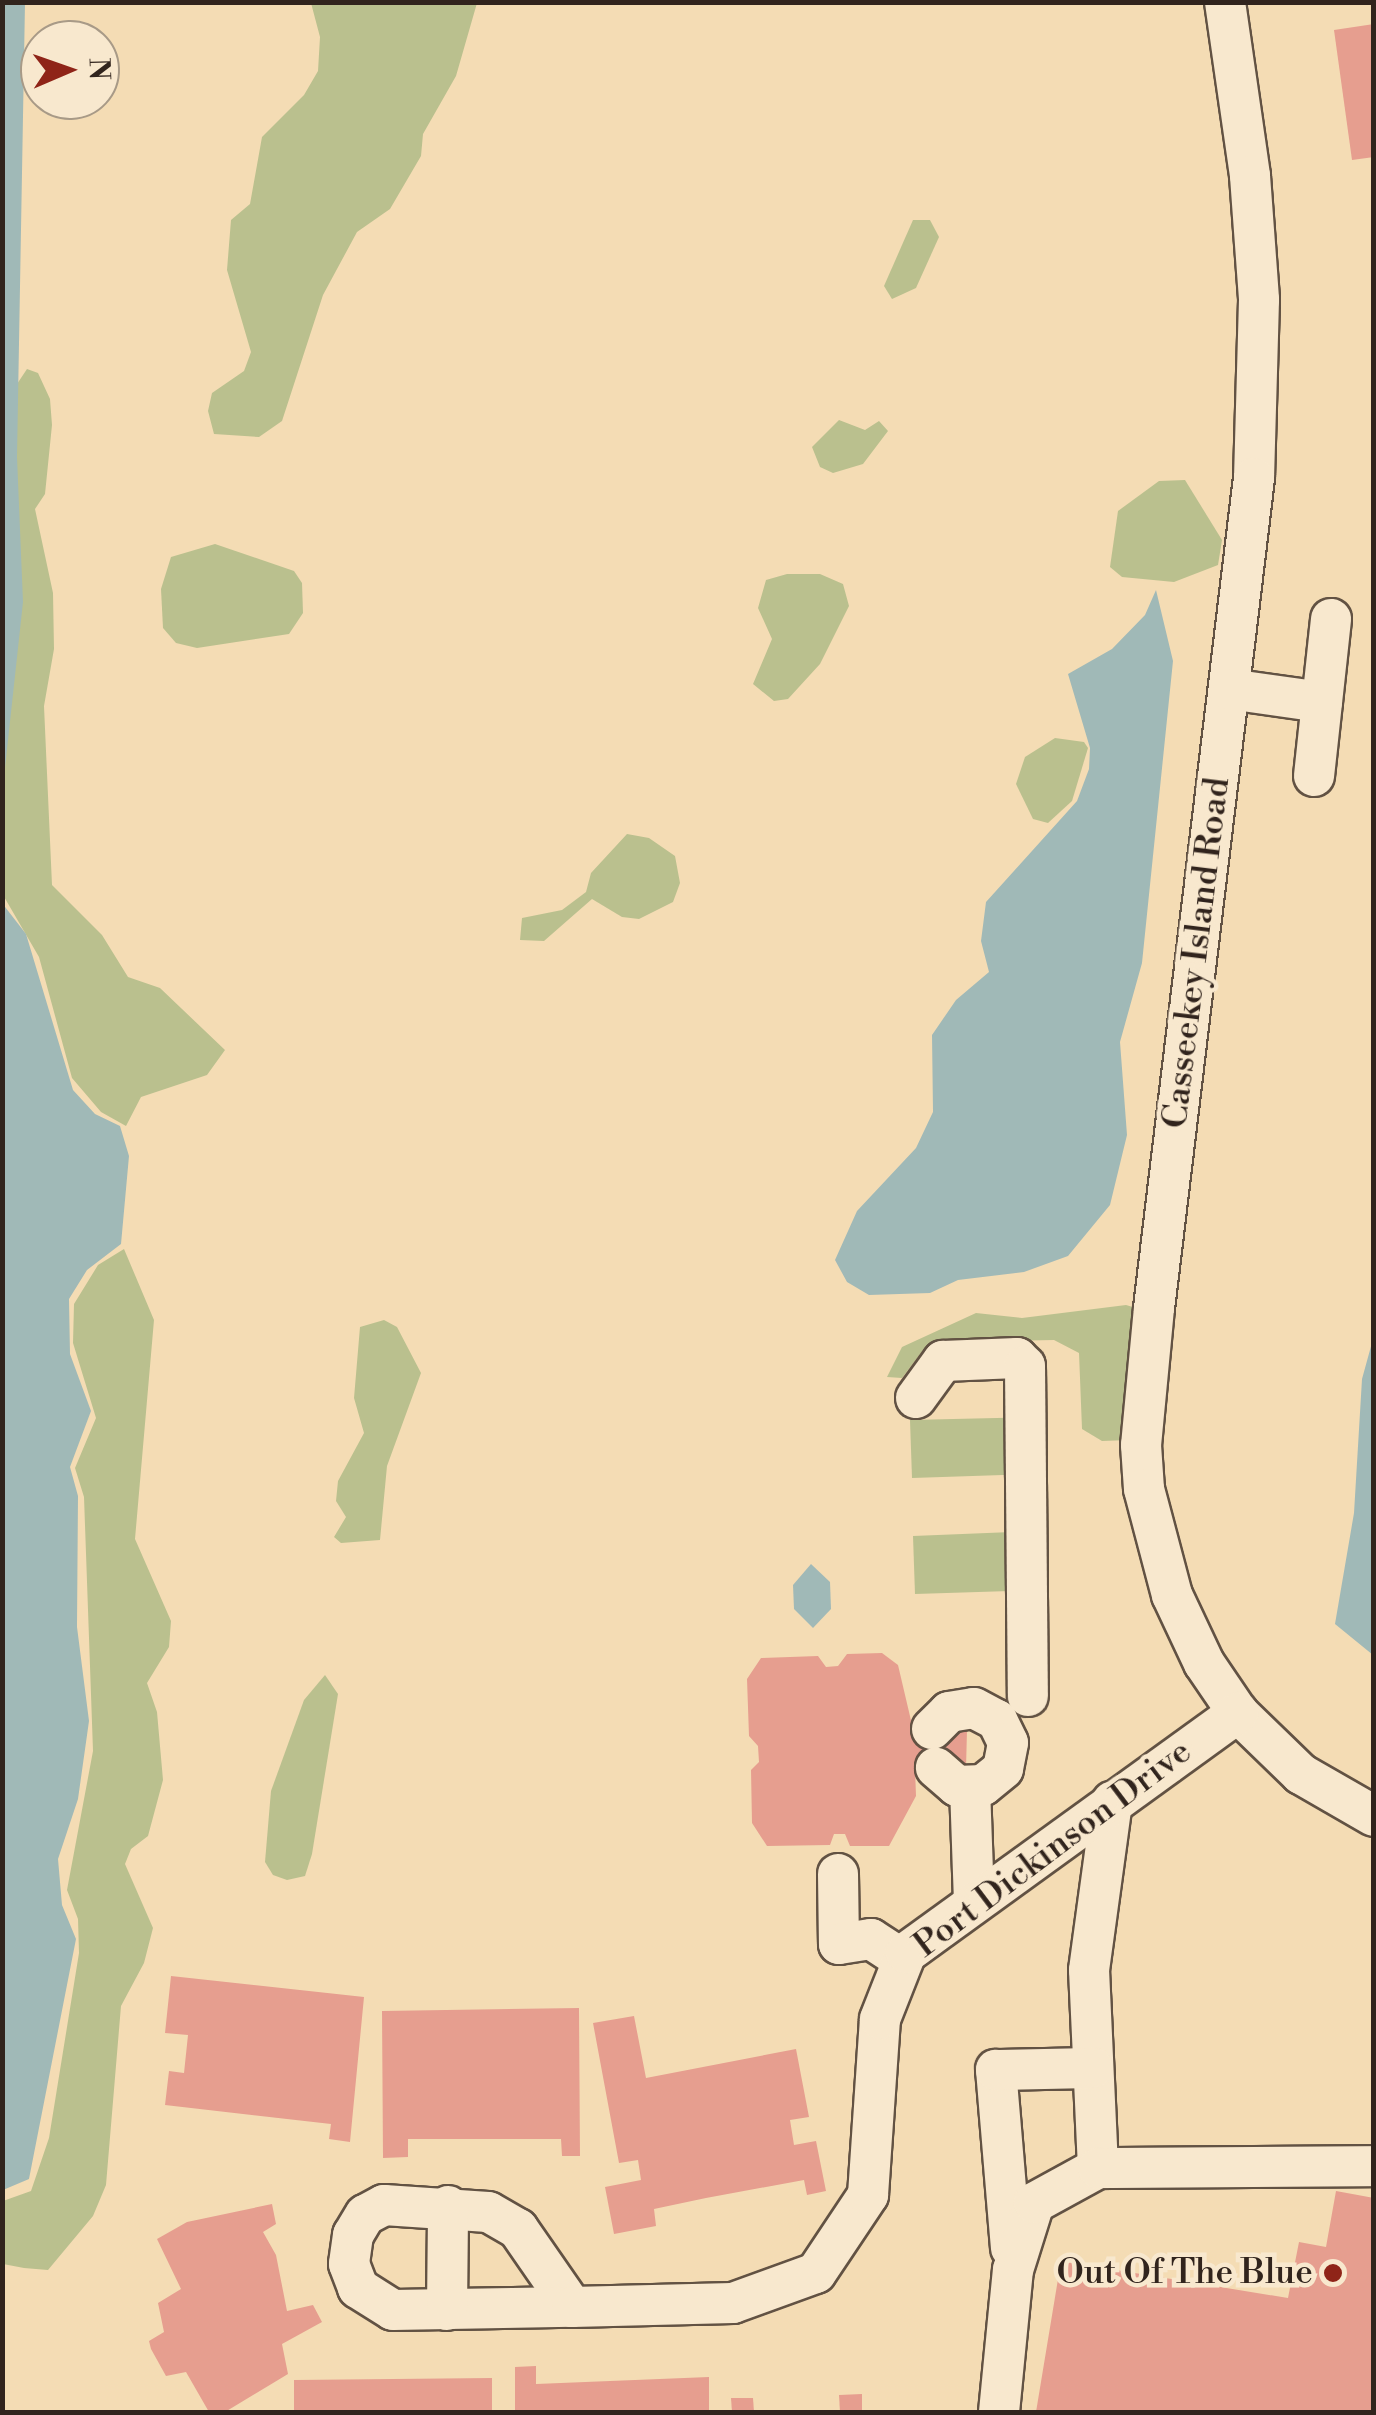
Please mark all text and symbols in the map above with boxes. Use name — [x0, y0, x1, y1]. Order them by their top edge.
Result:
north arrow — [20, 20, 120, 120]
text: N — [81, 57, 116, 81]
street label: Casseekey Island Road — [1155, 775, 1239, 1131]
street label: Port Dickinson Drive — [906, 1731, 1200, 1967]
place label: Out Of The Blue — [1057, 2252, 1313, 2294]
marker: Out Of The Blue — [1322, 2262, 1344, 2284]

